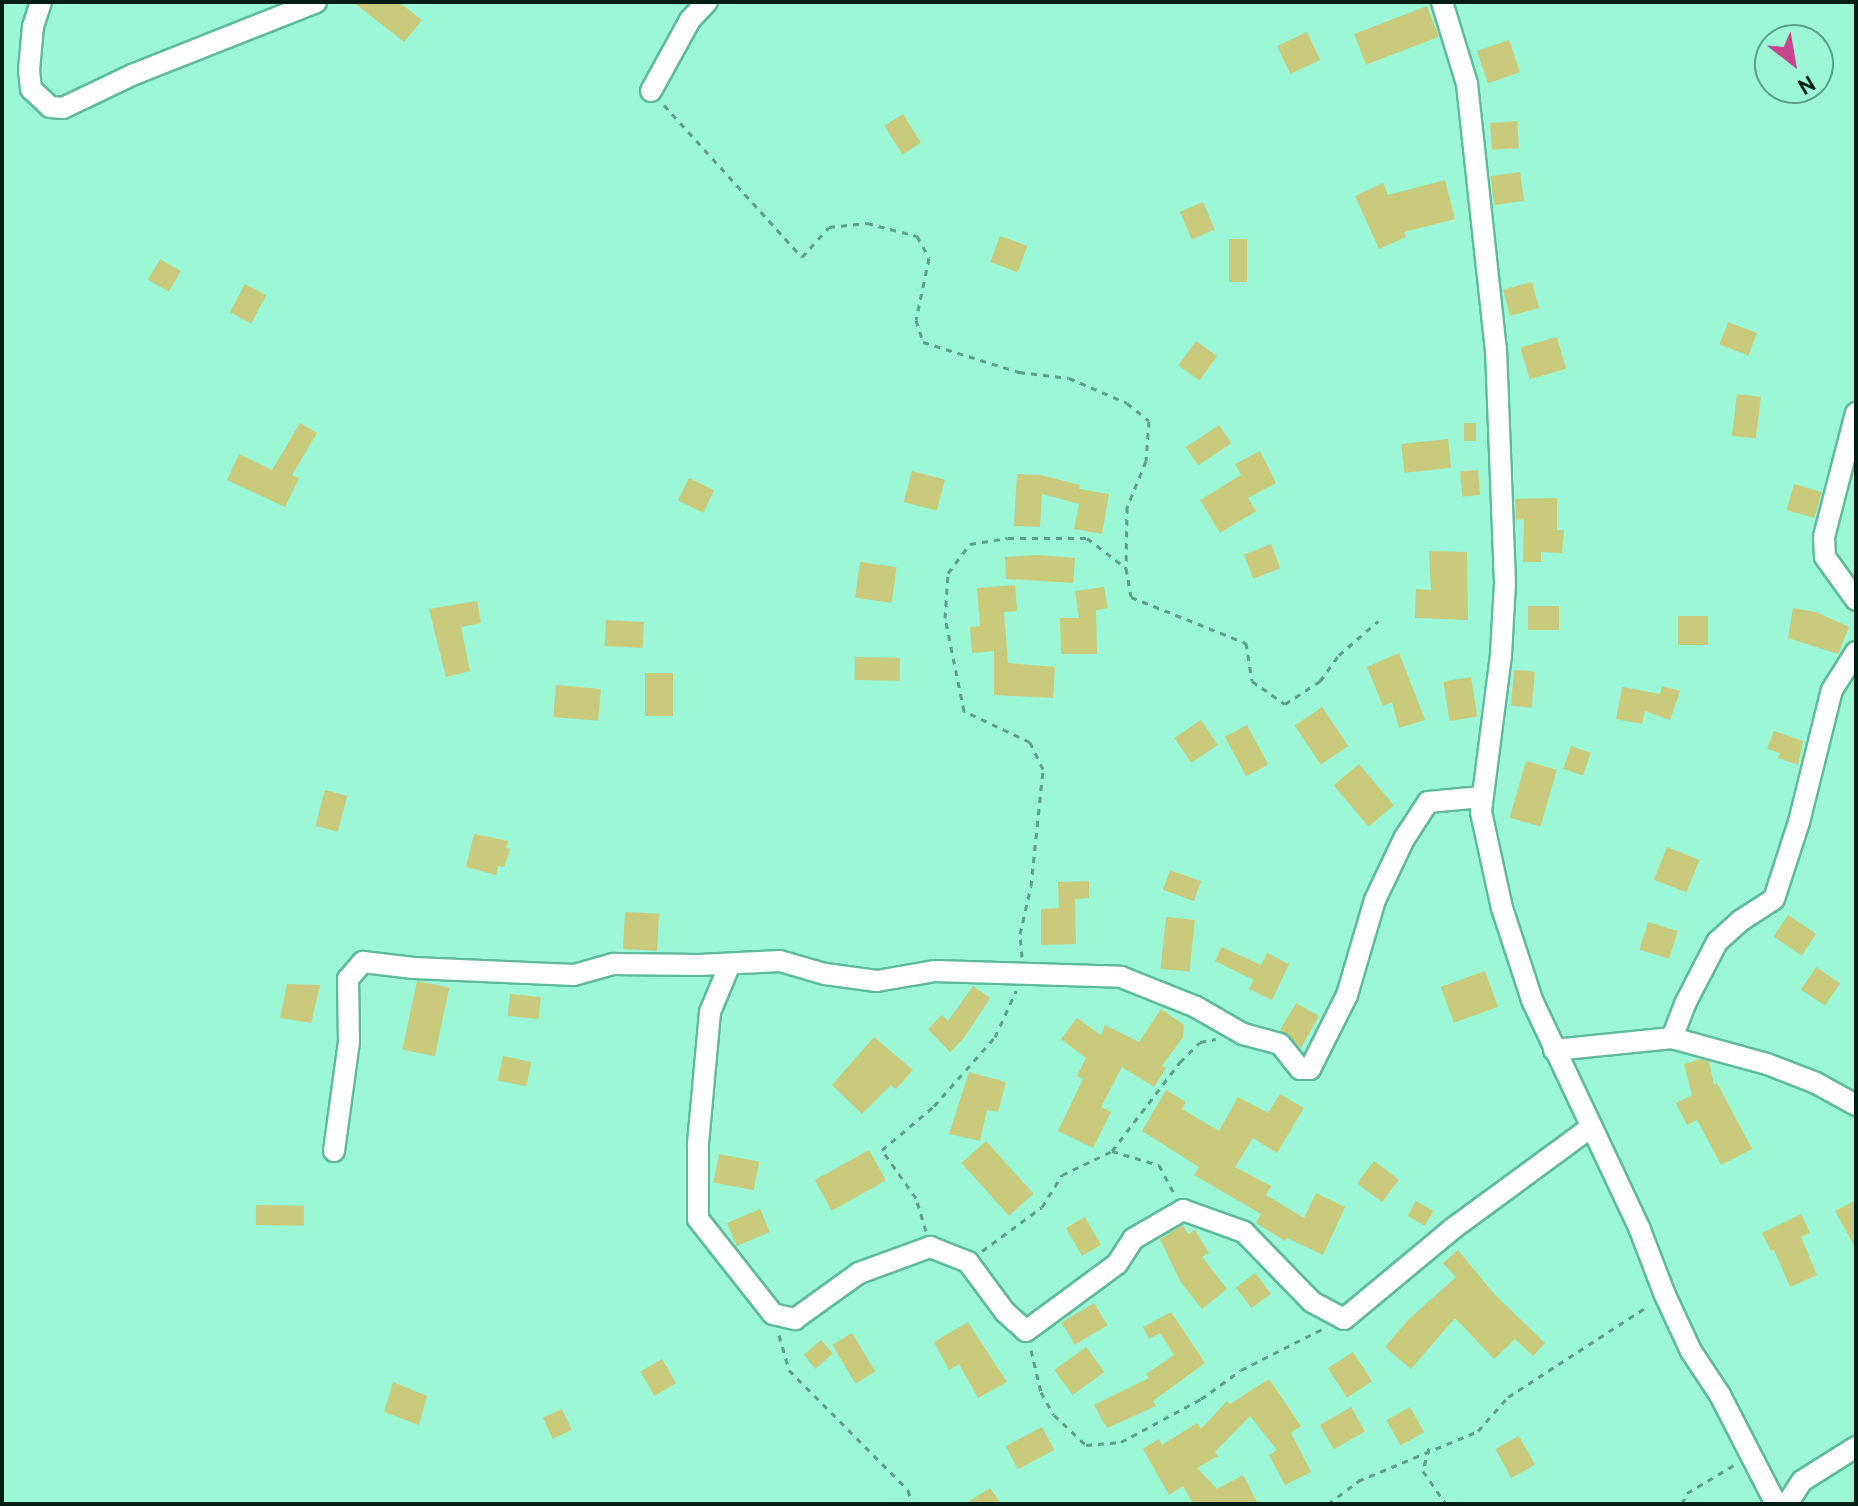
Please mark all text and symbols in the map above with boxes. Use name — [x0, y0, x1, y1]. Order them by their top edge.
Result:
north arrow — [1754, 24, 1834, 104]
text: N — [1792, 68, 1819, 99]

